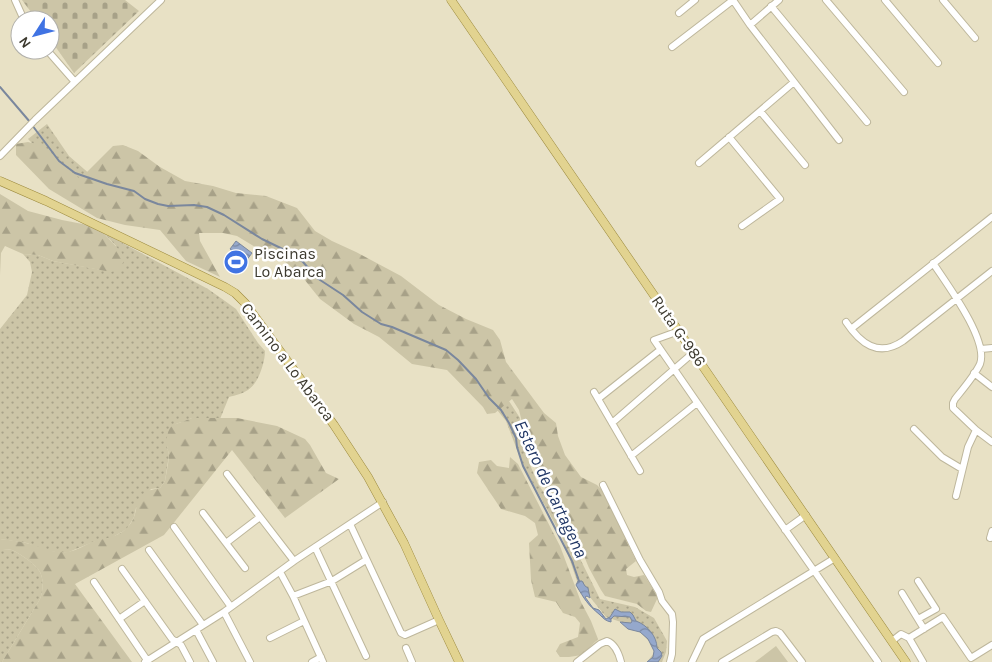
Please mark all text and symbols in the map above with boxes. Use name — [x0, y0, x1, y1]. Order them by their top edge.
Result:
north arrow — [10, 10, 60, 60]
text: N — [15, 33, 35, 51]
place label: Piscinas Lo Abarca — [254, 244, 324, 281]
sports icon: Piscinas Lo Abarca — [223, 249, 249, 275]
street label: Ruta G-986 — [648, 292, 710, 370]
street label: Camino a Lo Abarca — [237, 299, 339, 425]
water label: Estero de Cartagena — [509, 417, 593, 561]

